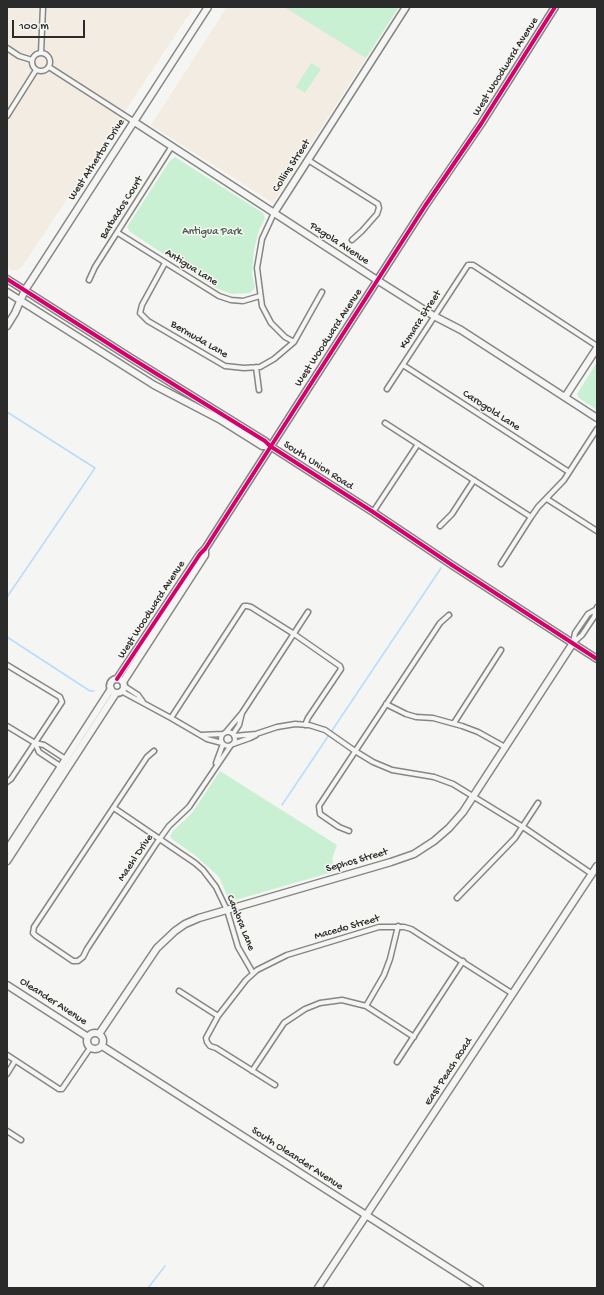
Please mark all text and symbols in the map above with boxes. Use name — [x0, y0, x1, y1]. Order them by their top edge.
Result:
scale bar — [14, 12, 87, 38]
street label: West Woodward Avenue — [470, 15, 542, 119]
text: 100 m — [19, 20, 49, 34]
street label: West Atherton Drive — [66, 117, 128, 203]
street label: Collins Street — [270, 137, 314, 195]
street label: Barbados Court — [97, 174, 147, 242]
street label: Pagola Avenue — [307, 220, 371, 268]
park label: Antigua Park — [182, 225, 242, 239]
street label: Antigua Lane — [162, 247, 220, 289]
street label: West Woodward Avenue — [292, 287, 366, 389]
street label: Kumara Street — [397, 288, 445, 352]
street label: Bermuda Lane — [168, 318, 230, 362]
street label: Carogold Lane — [460, 387, 522, 435]
street label: South Union Road — [281, 439, 355, 493]
street label: West Woodward Avenue — [115, 559, 189, 661]
street label: Maehl Drive — [115, 832, 157, 884]
street label: Sephos Street — [325, 846, 389, 876]
street label: Cambra Lane — [223, 893, 257, 953]
street label: Macedo Street — [313, 912, 381, 944]
street label: Oleander Avenue — [17, 975, 89, 1029]
street label: East Peach Road — [422, 1036, 476, 1108]
street label: South Oleander Avenue — [249, 1124, 345, 1194]

